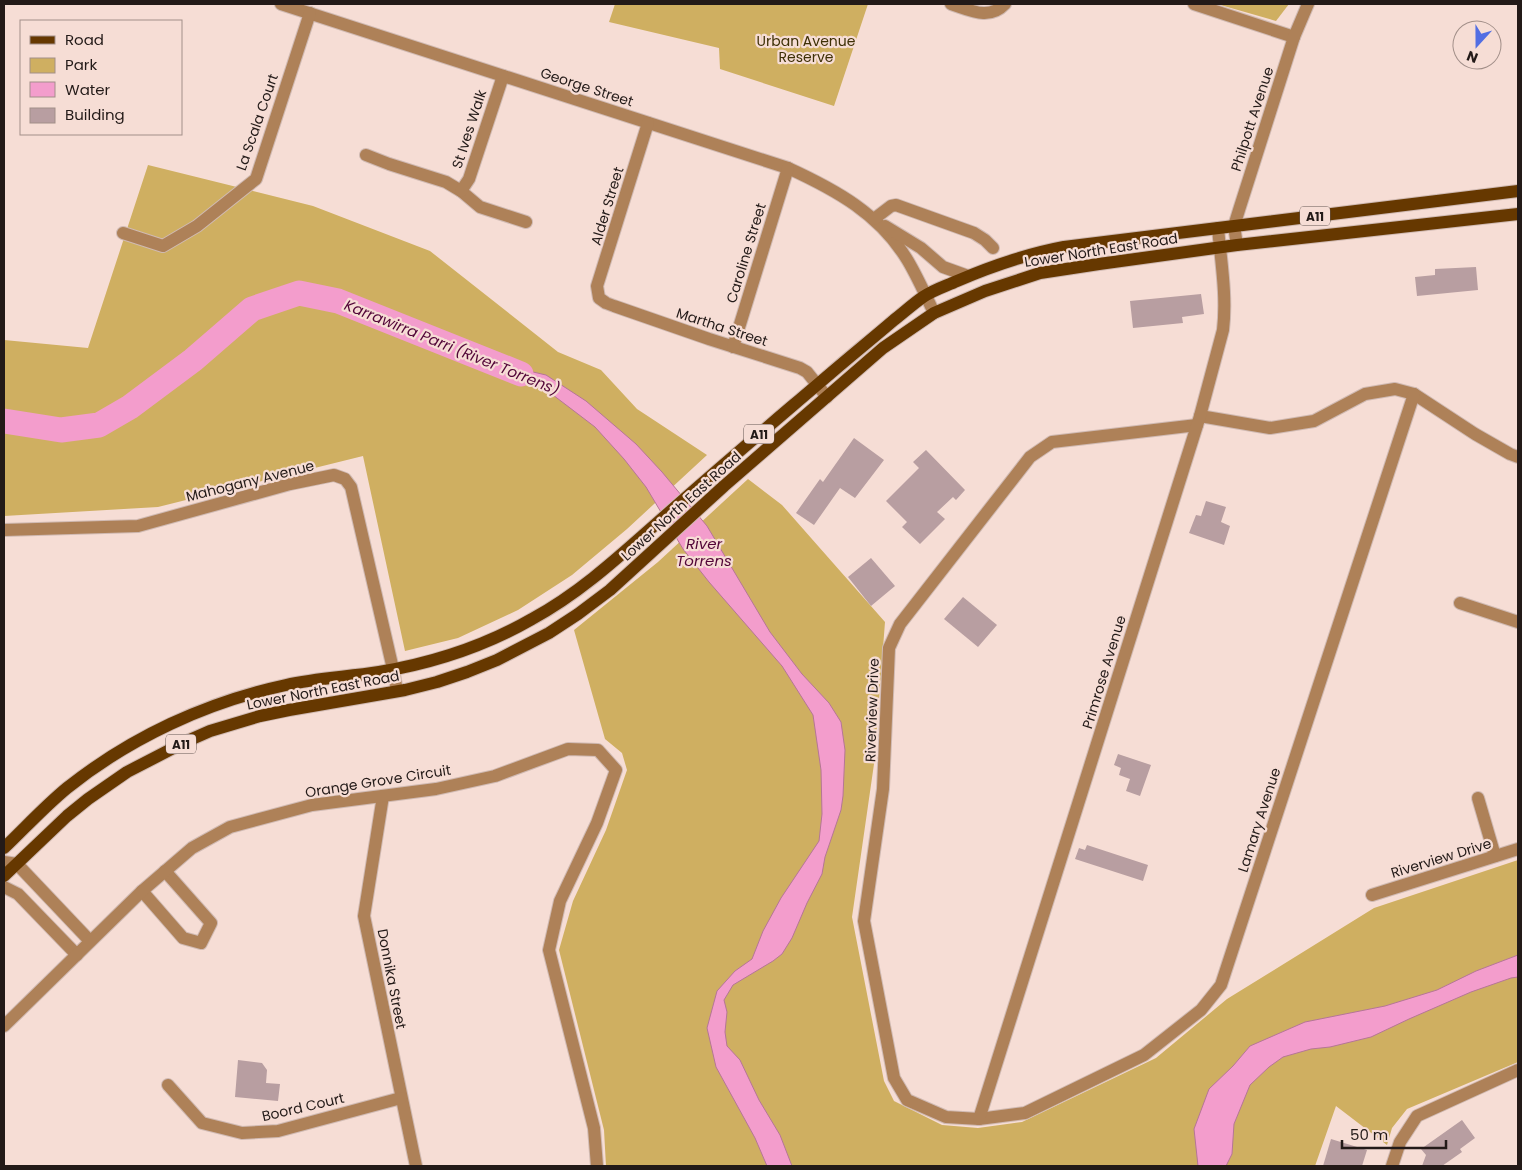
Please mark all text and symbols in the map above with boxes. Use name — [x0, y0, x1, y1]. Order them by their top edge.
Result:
legend — [20, 20, 182, 135]
north arrow — [1452, 20, 1502, 70]
text: Road — [65, 29, 104, 50]
park label: Urban Avenue Reserve — [757, 31, 856, 67]
text: N — [1464, 46, 1481, 68]
text: Park — [65, 54, 97, 75]
street label: George Street — [538, 63, 636, 111]
street label: Philpott Avenue — [1226, 64, 1278, 174]
street label: La Scala Court — [231, 71, 283, 173]
text: Water — [65, 79, 111, 100]
street label: St Ives Walk — [447, 86, 491, 171]
text: Building — [65, 104, 125, 125]
street label: Alder Street — [586, 164, 628, 248]
street label: Caroline Street — [721, 200, 771, 306]
road number: A11 — [1300, 207, 1330, 226]
street label: Lower North East Road — [1023, 228, 1179, 272]
water label: Karrawirra Parri (River Torrens) — [341, 294, 563, 400]
street label: Martha Street — [674, 303, 770, 351]
road number: A11 — [744, 424, 774, 444]
street label: Lower North East Road — [617, 447, 745, 565]
street label: Mahogany Avenue — [184, 455, 317, 507]
water label: River Torrens — [676, 533, 732, 571]
street label: Primrose Avenue — [1077, 613, 1131, 731]
street label: Riverview Drive — [860, 657, 884, 762]
street label: Lower North East Road — [245, 665, 401, 715]
road number: A11 — [166, 734, 196, 754]
street label: Orange Grove Circuit — [304, 760, 452, 802]
street label: Lamary Avenue — [1233, 765, 1285, 875]
street label: Riverview Drive — [1388, 833, 1494, 883]
street label: Donnika Street — [372, 927, 412, 1031]
street label: Boord Court — [260, 1088, 346, 1126]
scale bar — [1342, 1118, 1446, 1150]
text: 50 m — [1350, 1124, 1388, 1145]

